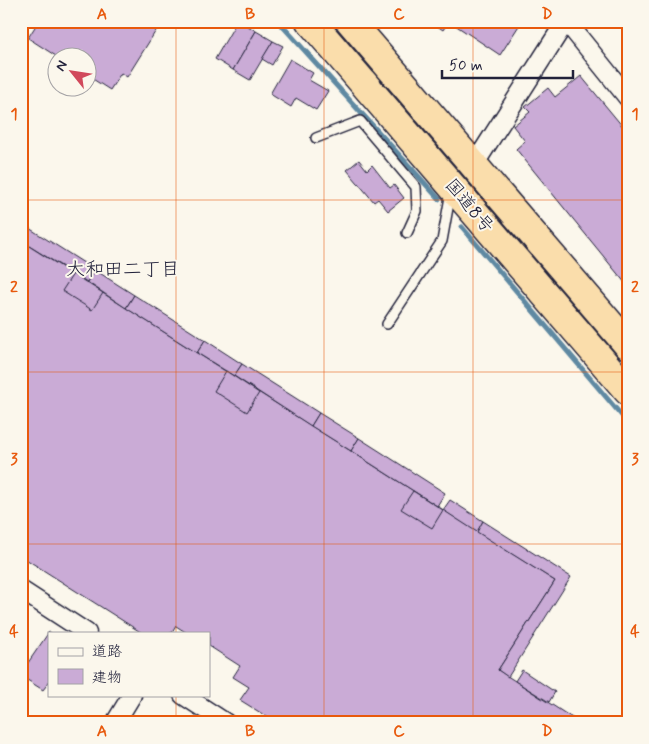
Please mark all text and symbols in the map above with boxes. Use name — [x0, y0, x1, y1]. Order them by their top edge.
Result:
text: A — [97, 4, 107, 25]
text: B — [245, 4, 255, 25]
text: C — [393, 4, 405, 25]
text: D — [541, 4, 553, 25]
north arrow — [48, 48, 98, 98]
scale bar — [442, 48, 573, 80]
text: 50 m — [449, 56, 483, 76]
text: N — [51, 57, 72, 75]
text: 1 — [10, 104, 18, 125]
text: 1 — [631, 104, 639, 125]
street label: 国道8号 — [439, 174, 499, 238]
district label: 大和田二丁目 — [66, 257, 180, 282]
text: 2 — [10, 277, 18, 298]
text: 2 — [631, 277, 639, 298]
text: 3 — [10, 449, 18, 470]
text: 3 — [631, 449, 639, 470]
text: 4 — [9, 621, 19, 642]
text: 4 — [630, 621, 640, 642]
legend — [48, 632, 210, 696]
text: 道路 — [92, 642, 122, 662]
text: 建物 — [92, 668, 122, 688]
text: A — [97, 721, 107, 742]
text: B — [245, 721, 255, 742]
text: C — [393, 721, 405, 742]
text: D — [541, 721, 553, 742]

